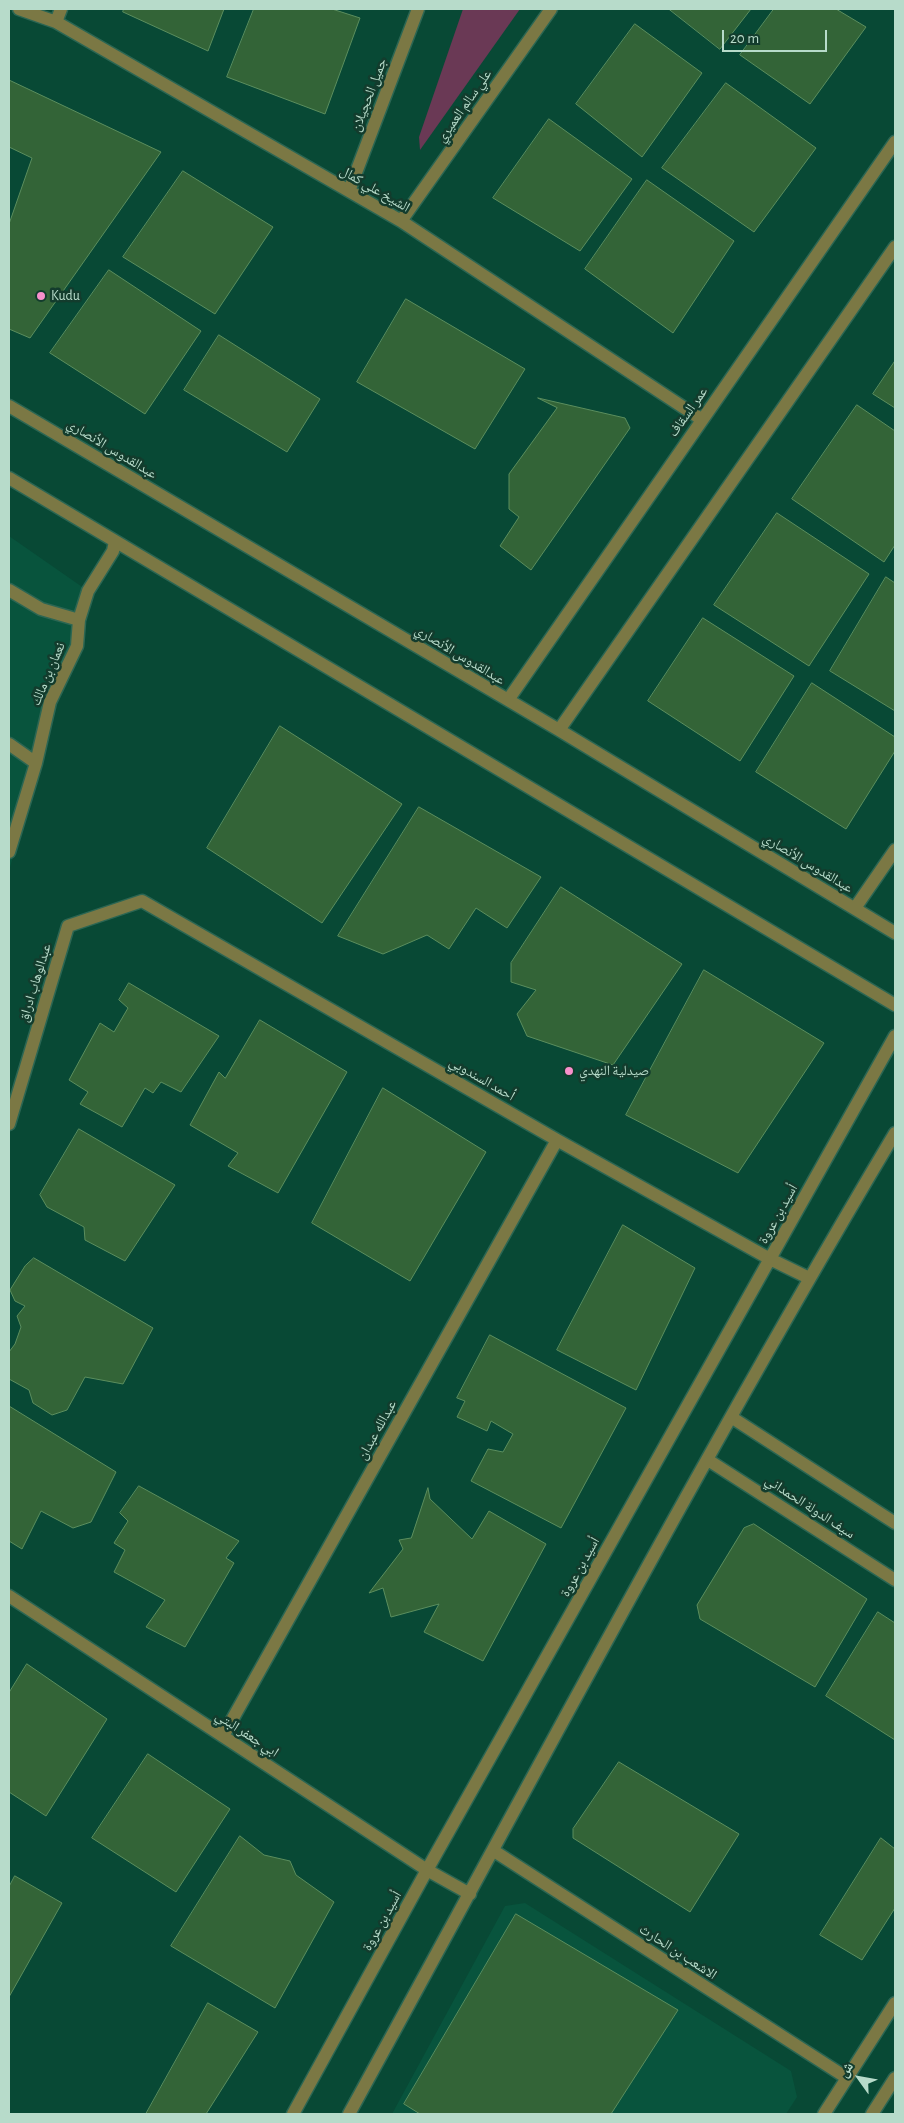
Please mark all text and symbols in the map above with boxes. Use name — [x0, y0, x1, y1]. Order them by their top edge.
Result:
scale bar — [724, 20, 829, 52]
text: 20 m — [730, 31, 759, 46]
street label: جميل الحجيلان — [347, 56, 391, 134]
street label: علي سالم العميري — [433, 66, 495, 146]
street label: الشيخ علي كمال — [337, 162, 413, 216]
place label: Kudu — [51, 288, 80, 304]
marker: Kudu — [35, 290, 47, 302]
street label: عمر السقاف — [665, 384, 711, 440]
street label: عبدالقدوس الأنصاري — [64, 416, 160, 482]
street label: عبدالقدوس الأنصاري — [412, 622, 508, 688]
street label: نعمان بن مالك — [27, 640, 69, 708]
street label: عبدالقدوس الأنصاري — [760, 830, 856, 896]
street label: عبدالوهاب ادراق — [15, 942, 55, 1024]
street label: أحمد السندوبي — [446, 1053, 518, 1105]
place label: صيدلية النهدي — [579, 1063, 649, 1079]
marker: صيدلية النهدي — [563, 1065, 575, 1077]
street label: أسيد بن عروة — [755, 1181, 801, 1247]
street label: عبدالله عبدان — [354, 1397, 400, 1463]
street label: سيف الدولة الحمداني — [762, 1472, 858, 1542]
street label: أسيد بن عروة — [557, 1534, 603, 1600]
street label: ابي جعفر البتي — [212, 1707, 282, 1761]
street label: أسيد بن عروة — [359, 1888, 405, 1954]
street label: الاشعب بن الحارث — [636, 1921, 720, 1983]
north arrow — [834, 2053, 884, 2103]
text: ش — [836, 2060, 856, 2080]

